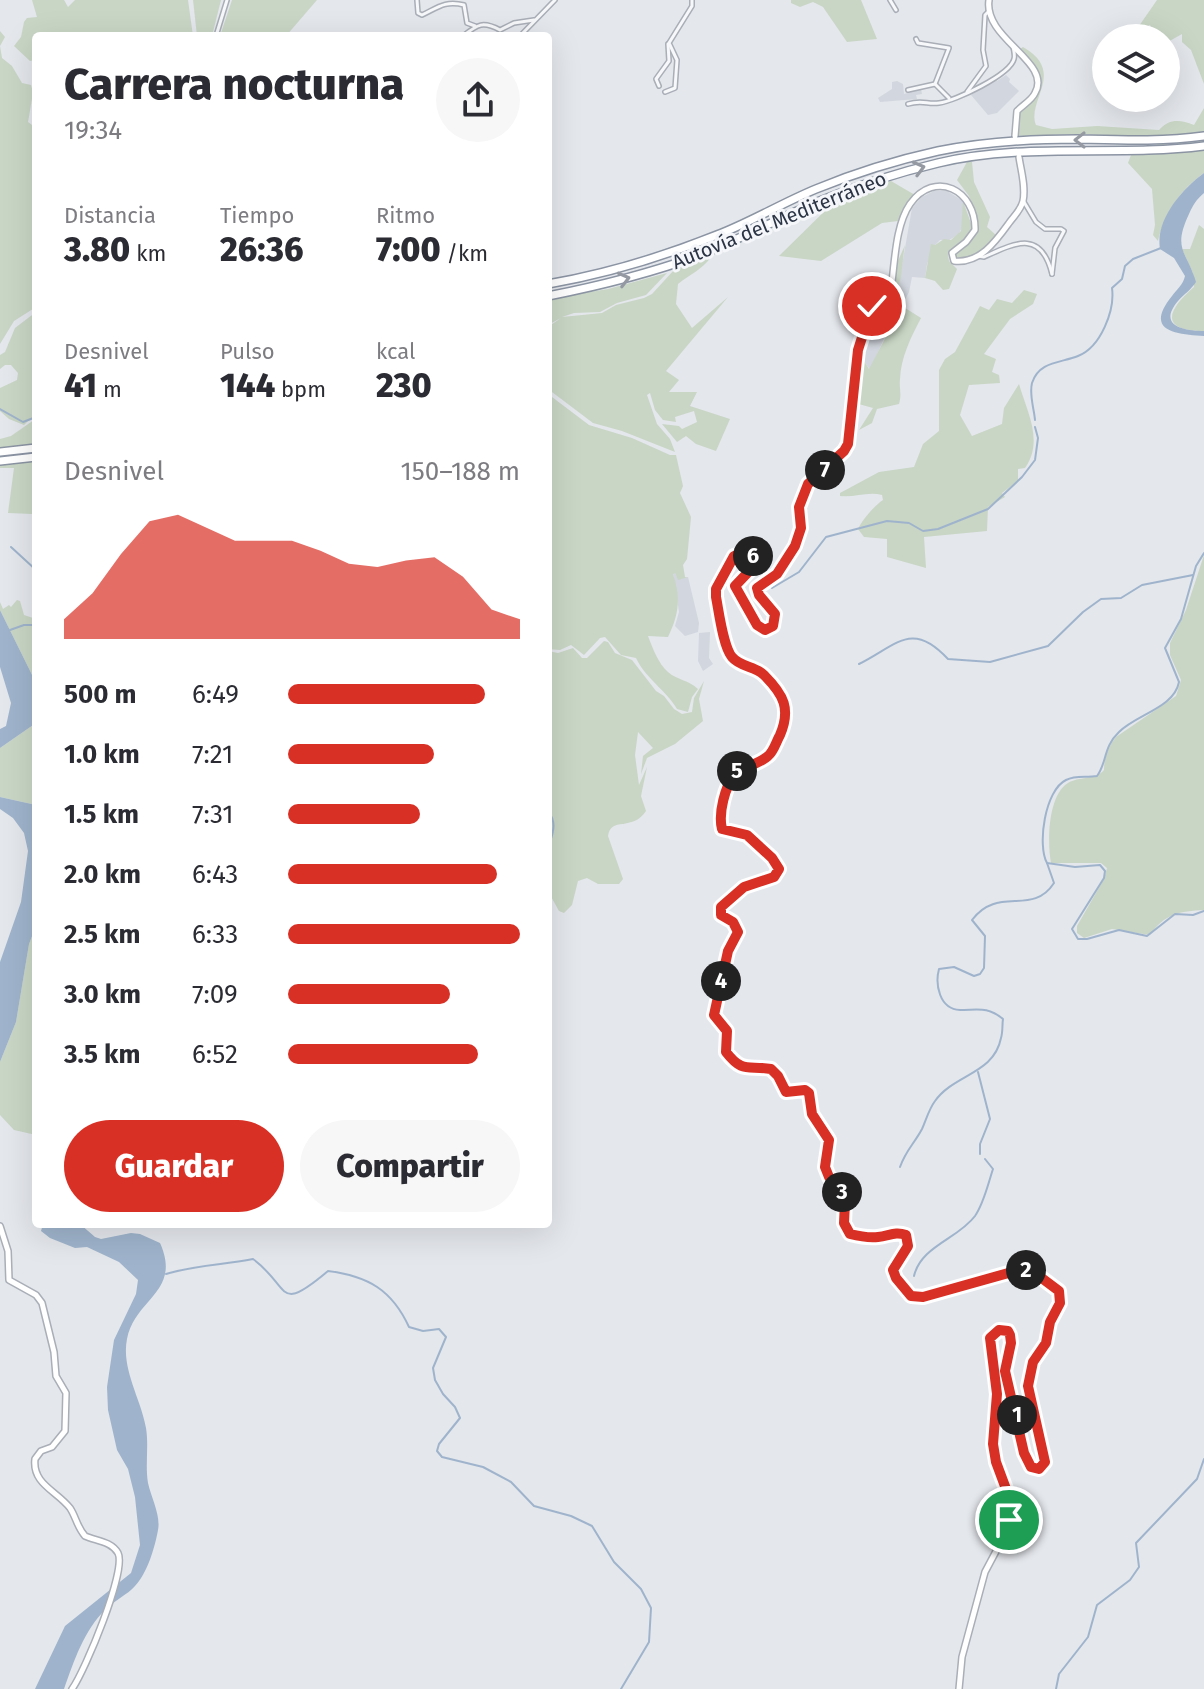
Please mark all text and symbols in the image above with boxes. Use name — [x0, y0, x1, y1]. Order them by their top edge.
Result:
map controls — [1092, 24, 1180, 112]
button: layers — [1092, 24, 1180, 112]
text: Carrera nocturna — [64, 58, 404, 111]
button: share — [436, 58, 520, 142]
text: 19:34 — [64, 115, 122, 146]
one-way arrow — [1073, 131, 1086, 149]
one-way arrow — [912, 160, 926, 177]
street label: Autovía del Mediterráneo — [668, 166, 890, 274]
text: Distancia — [64, 202, 156, 229]
text: Tiempo — [220, 202, 294, 229]
text: Ritmo — [376, 202, 435, 229]
text: 3.80 — [64, 229, 130, 270]
text: 26:36 — [220, 229, 303, 270]
text: 7:00 — [376, 229, 441, 270]
text: km — [130, 240, 166, 267]
text: /km — [441, 240, 488, 267]
one-way arrow — [617, 271, 630, 288]
pin — [838, 272, 906, 340]
icon: check — [850, 284, 894, 328]
text: Desnivel — [64, 338, 149, 365]
text: Pulso — [220, 338, 275, 365]
text: kcal — [376, 338, 416, 365]
text: 41 — [64, 365, 97, 406]
text: 144 — [220, 365, 275, 406]
text: 230 — [376, 365, 432, 406]
text: m — [97, 376, 122, 403]
text: bpm — [275, 376, 326, 403]
pin: 7 — [805, 450, 845, 490]
text: Desnivel — [64, 456, 164, 487]
text: 150–188 m — [400, 456, 520, 487]
text: 7 — [820, 456, 830, 483]
pin: 6 — [733, 536, 773, 576]
text: 6 — [747, 542, 759, 569]
text: 500 m — [64, 679, 137, 710]
text: 6:49 — [192, 679, 239, 710]
text: 1.0 km — [64, 739, 140, 770]
text: 7:21 — [192, 739, 233, 770]
pin: 5 — [717, 751, 757, 791]
text: 5 — [731, 757, 743, 784]
text: 1.5 km — [64, 799, 139, 830]
text: 7:31 — [192, 799, 234, 830]
text: 2.0 km — [64, 859, 141, 890]
text: 6:43 — [192, 859, 238, 890]
text: 2.5 km — [64, 919, 140, 950]
text: 6:33 — [192, 919, 238, 950]
pin: 4 — [701, 961, 741, 1001]
text: 4 — [715, 967, 727, 994]
text: 3.0 km — [64, 979, 141, 1010]
text: 7:09 — [192, 979, 238, 1010]
text: 3.5 km — [64, 1039, 140, 1070]
text: 6:52 — [192, 1039, 238, 1070]
button: Guardar — [64, 1120, 284, 1212]
button: Compartir — [300, 1120, 520, 1212]
pin: 3 — [822, 1172, 862, 1212]
text: 3 — [836, 1178, 848, 1205]
pin: 2 — [1006, 1250, 1046, 1290]
text: 2 — [1020, 1256, 1032, 1283]
pin: 1 — [997, 1395, 1037, 1435]
text: 1 — [1012, 1401, 1022, 1428]
pin — [975, 1486, 1043, 1554]
icon: arrive — [987, 1498, 1031, 1542]

